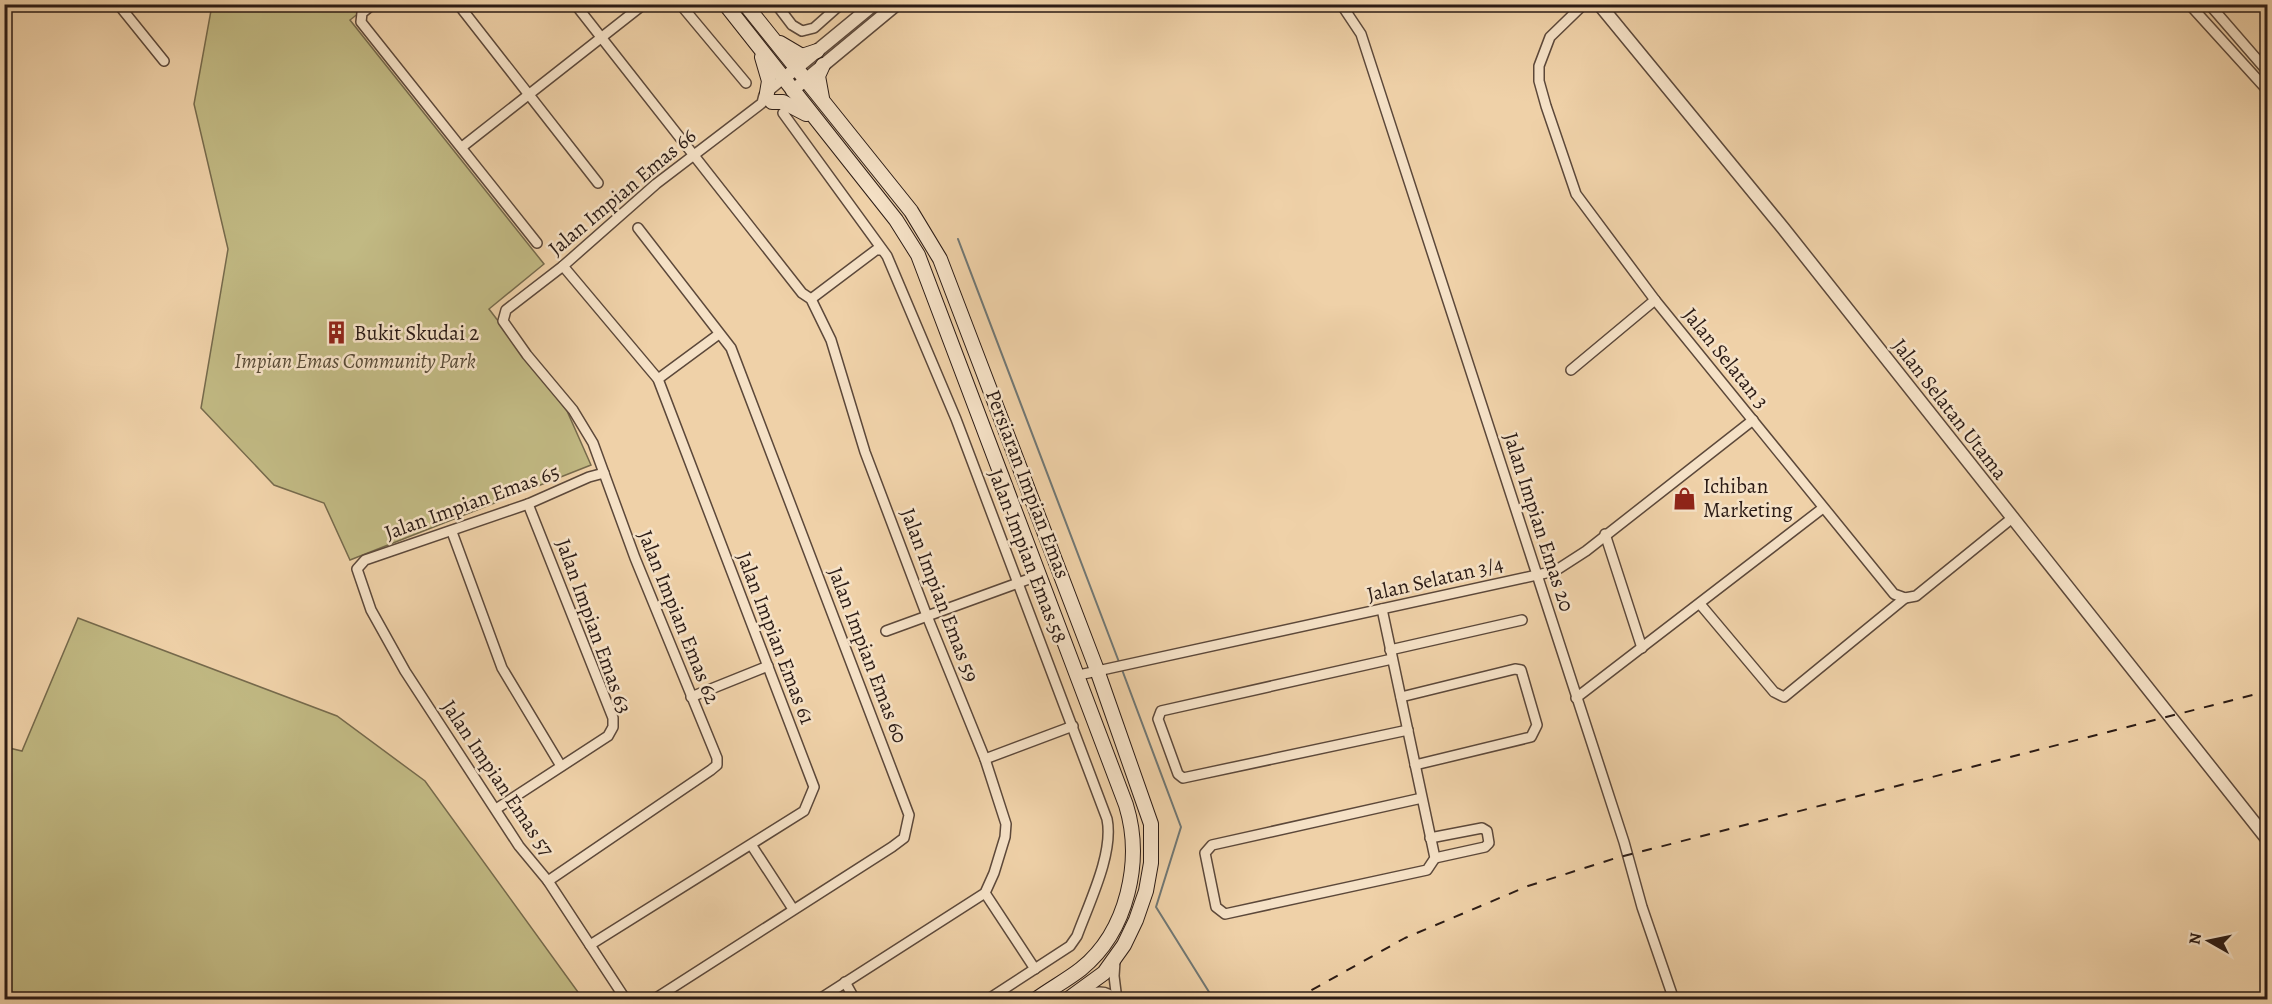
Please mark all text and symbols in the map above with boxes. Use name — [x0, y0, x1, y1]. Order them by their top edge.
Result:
street label: Jalan Impian Emas 66 — [542, 122, 702, 262]
street label: Jalan Selatan 3 — [1676, 301, 1776, 415]
place label: Bukit Skudai 2 — [354, 319, 479, 347]
building icon: Bukit Skudai 2 — [323, 320, 349, 346]
street label: Jalan Selatan Utama — [1886, 332, 2014, 486]
park label: Impian Emas Community Park — [234, 347, 476, 375]
street label: Persiaran Impian Emas — [979, 385, 1077, 583]
street label: Jalan Impian Emas 20 — [1497, 429, 1581, 615]
street label: Jalan Impian Emas 65 — [381, 457, 563, 547]
street label: Jalan Impian Emas 58 — [982, 465, 1074, 647]
place label: Ichiban Marketing — [1703, 472, 1793, 524]
shop icon: Ichiban Marketing — [1672, 485, 1698, 511]
street label: Jalan Impian Emas 59 — [894, 504, 986, 686]
street label: Jalan Impian Emas 62 — [631, 526, 727, 708]
street label: Jalan Impian Emas 63 — [549, 535, 639, 717]
street label: Jalan Impian Emas 61 — [730, 548, 822, 728]
street label: Jalan Selatan 3/4 — [1364, 550, 1506, 608]
street label: Jalan Impian Emas 60 — [822, 563, 914, 747]
street label: Jalan Impian Emas 57 — [435, 694, 561, 862]
north arrow — [2179, 911, 2239, 971]
text: N — [2183, 931, 2207, 946]

